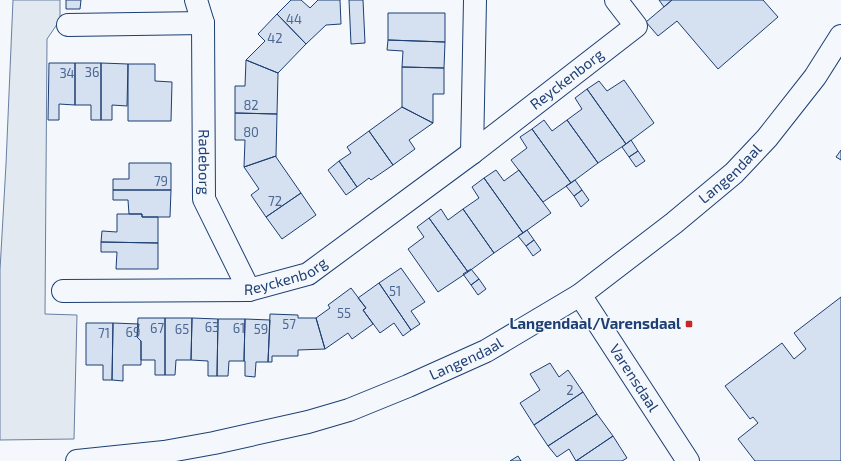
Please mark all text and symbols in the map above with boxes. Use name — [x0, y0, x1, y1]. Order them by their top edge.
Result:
house number: 44 — [286, 11, 302, 27]
house number: 42 — [267, 30, 283, 46]
street label: Reyckenborg — [526, 44, 607, 113]
house number: 36 — [85, 64, 99, 80]
house number: 34 — [59, 65, 75, 81]
house number: 82 — [243, 97, 259, 113]
house number: 80 — [243, 124, 259, 140]
street label: Radeborg — [196, 129, 214, 195]
street label: Langendaal — [694, 139, 765, 207]
house number: 79 — [154, 173, 168, 189]
house number: 72 — [268, 193, 282, 209]
street label: Reyckenborg — [244, 253, 331, 298]
house number: 51 — [389, 283, 401, 299]
house number: 55 — [337, 305, 351, 321]
place label: Langendaal/Varensdaal — [510, 314, 681, 332]
house number: 57 — [282, 316, 296, 332]
house number: 63 — [205, 319, 219, 335]
marker: Langendaal/Varensdaal — [684, 319, 694, 329]
house number: 67 — [150, 320, 164, 336]
house number: 61 — [233, 320, 245, 336]
house number: 65 — [175, 321, 189, 337]
house number: 59 — [254, 321, 268, 337]
house number: 69 — [126, 324, 140, 340]
house number: 71 — [98, 325, 110, 341]
street label: Langendaal — [426, 333, 506, 383]
street label: Varensdaal — [606, 340, 664, 415]
house number: 2 — [566, 382, 574, 398]

